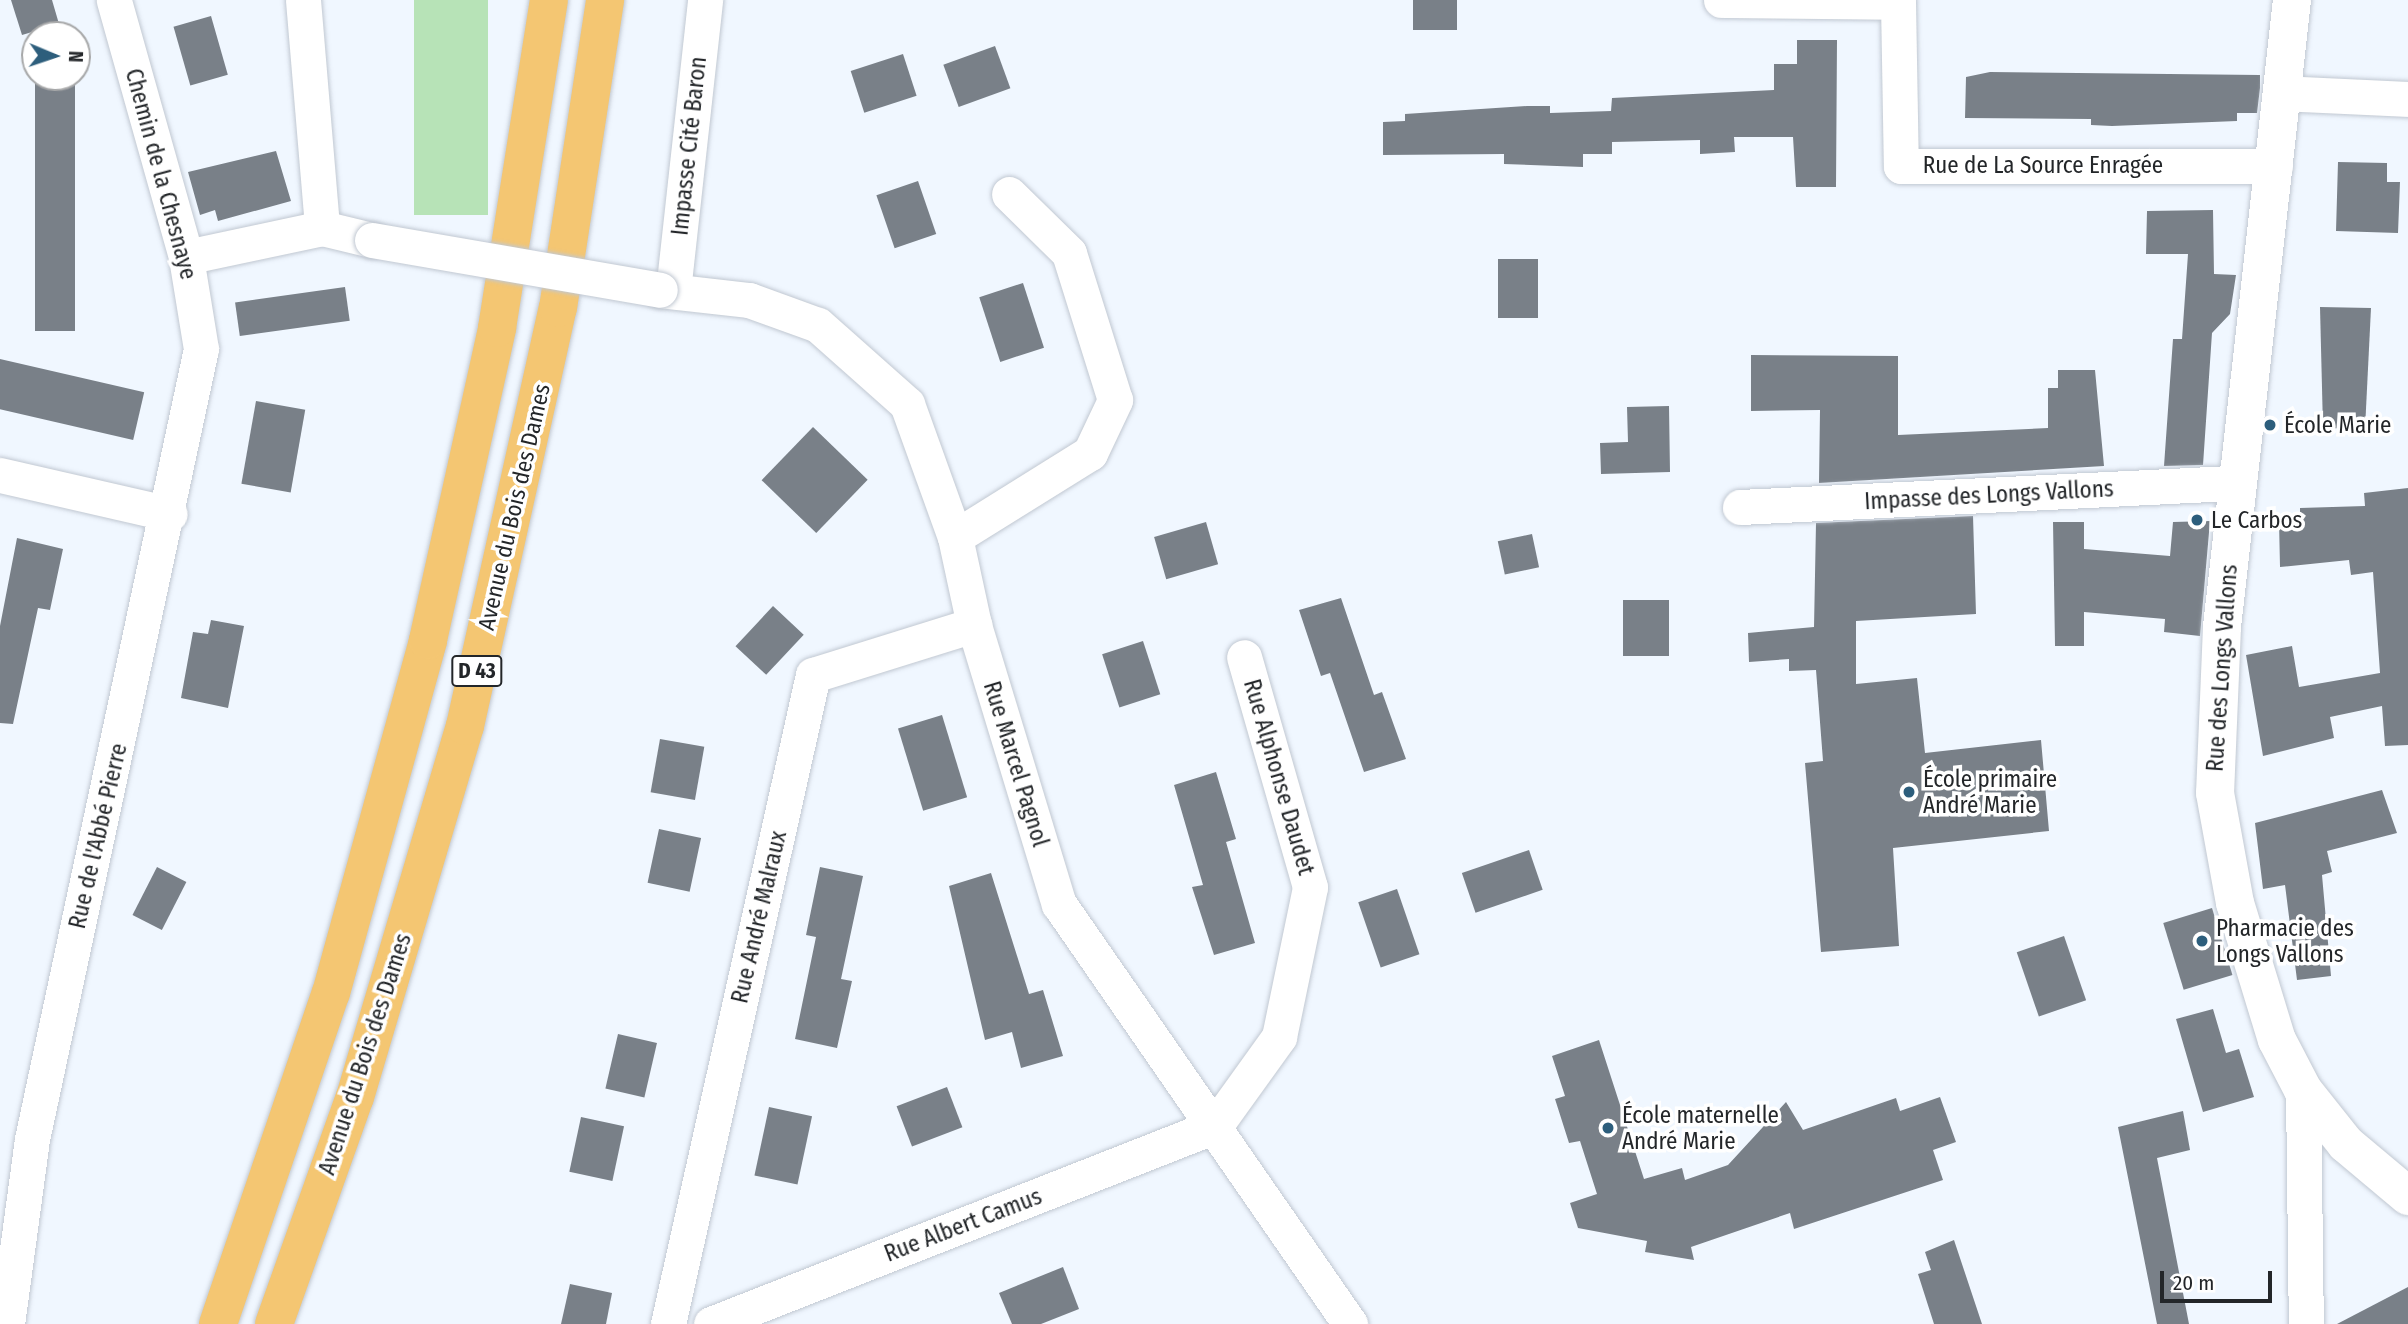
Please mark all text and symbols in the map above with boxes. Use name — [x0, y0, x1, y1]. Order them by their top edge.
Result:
north arrow — [21, 21, 91, 91]
text: N — [64, 51, 87, 63]
street label: Impasse Cité Baron — [666, 55, 712, 237]
street label: Chemin de la Chesnaye — [120, 66, 202, 282]
street label: Rue de La Source Enragée — [1923, 151, 2163, 179]
street label: Avenue du Bois des Dames — [472, 381, 556, 633]
place label: École Marie — [2284, 411, 2391, 439]
marker: École Marie — [2262, 417, 2278, 433]
street label: Impasse des Longs Vallons — [1864, 475, 2114, 515]
place label: Le Carbos — [2211, 506, 2302, 534]
marker: Le Carbos — [2189, 512, 2205, 528]
street label: Rue des Longs Vallons — [2201, 563, 2243, 773]
road number: D 43 — [451, 654, 503, 688]
street label: Rue Alphonse Daudet — [1238, 676, 1320, 878]
street label: Rue Marcel Pagnol — [978, 678, 1054, 850]
street label: Rue de l'Abbé Pierre — [63, 741, 133, 931]
place label: École primaire André Marie — [1923, 765, 2057, 819]
marker: École primaire André Marie — [1901, 784, 1917, 800]
street label: Rue André Malraux — [726, 828, 792, 1006]
place label: Pharmacie des Longs Vallons — [2216, 914, 2354, 968]
street label: Avenue du Bois des Dames — [313, 930, 417, 1178]
marker: Pharmacie des Longs Vallons — [2194, 933, 2210, 949]
place label: École maternelle André Marie — [1622, 1101, 1779, 1155]
marker: École maternelle André Marie — [1600, 1120, 1616, 1136]
street label: Rue Albert Camus — [880, 1182, 1046, 1268]
scale bar — [2163, 1258, 2275, 1302]
text: 20 m — [2173, 1270, 2214, 1296]

